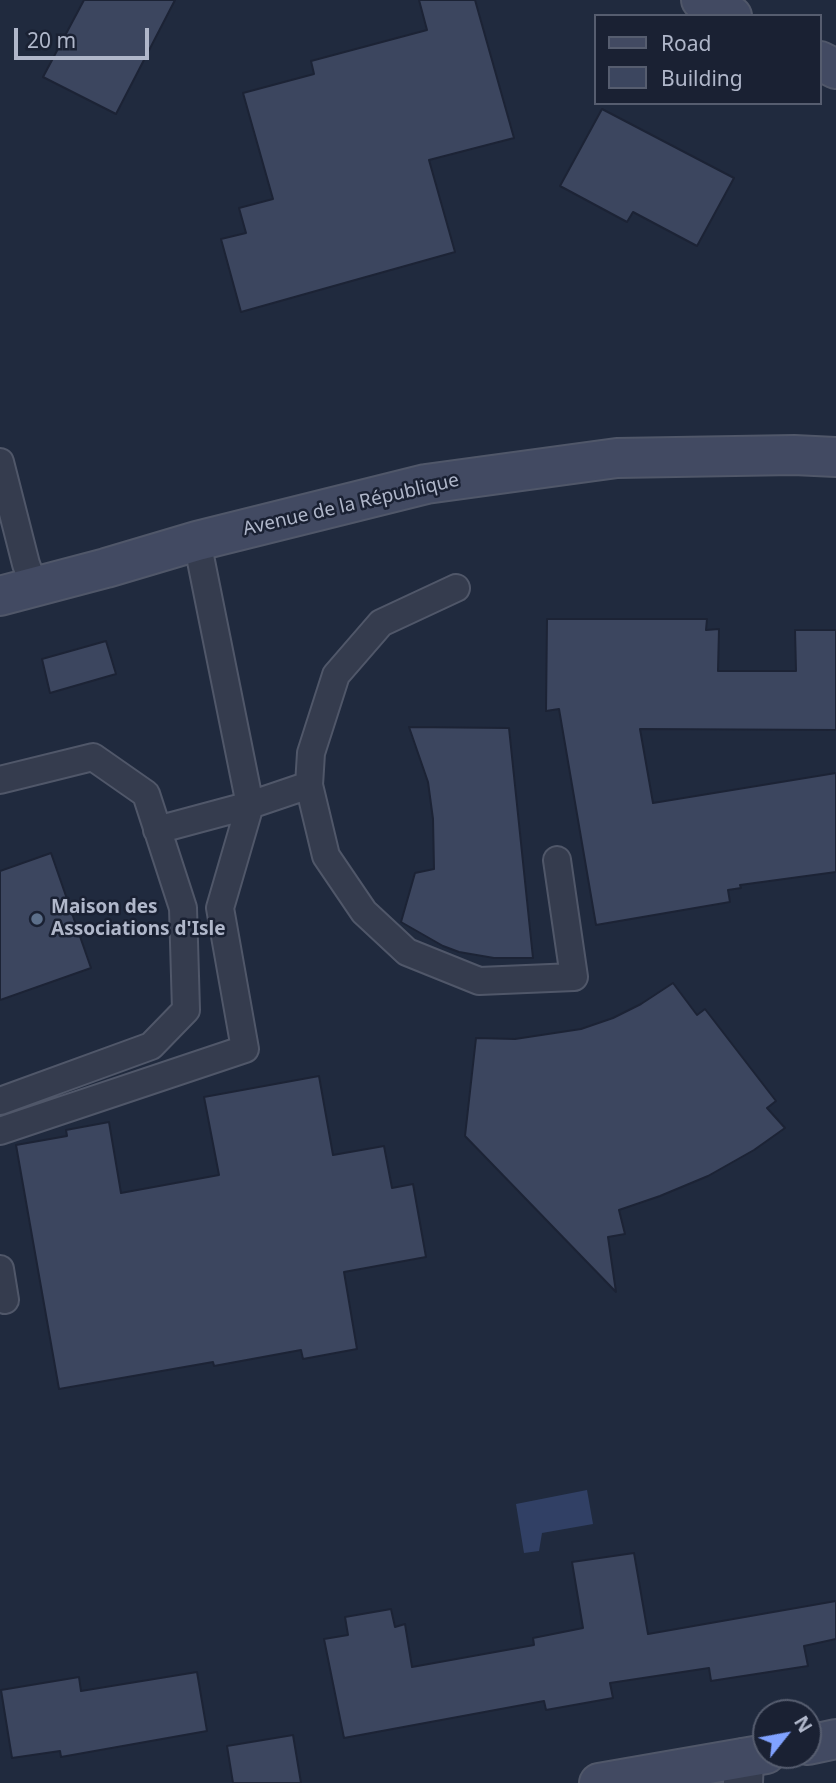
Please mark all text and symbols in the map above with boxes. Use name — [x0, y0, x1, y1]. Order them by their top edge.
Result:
scale bar — [18, 14, 152, 58]
legend — [594, 14, 822, 105]
text: 20 m — [27, 26, 76, 54]
text: Road — [661, 29, 711, 57]
text: Building — [661, 64, 743, 92]
street label: Avenue de la République — [241, 469, 461, 541]
place label: Maison des Associations d'Isle — [51, 897, 226, 941]
marker: Maison des Associations d'Isle — [29, 911, 45, 927]
north arrow — [752, 1699, 822, 1769]
text: N — [788, 1711, 818, 1738]

